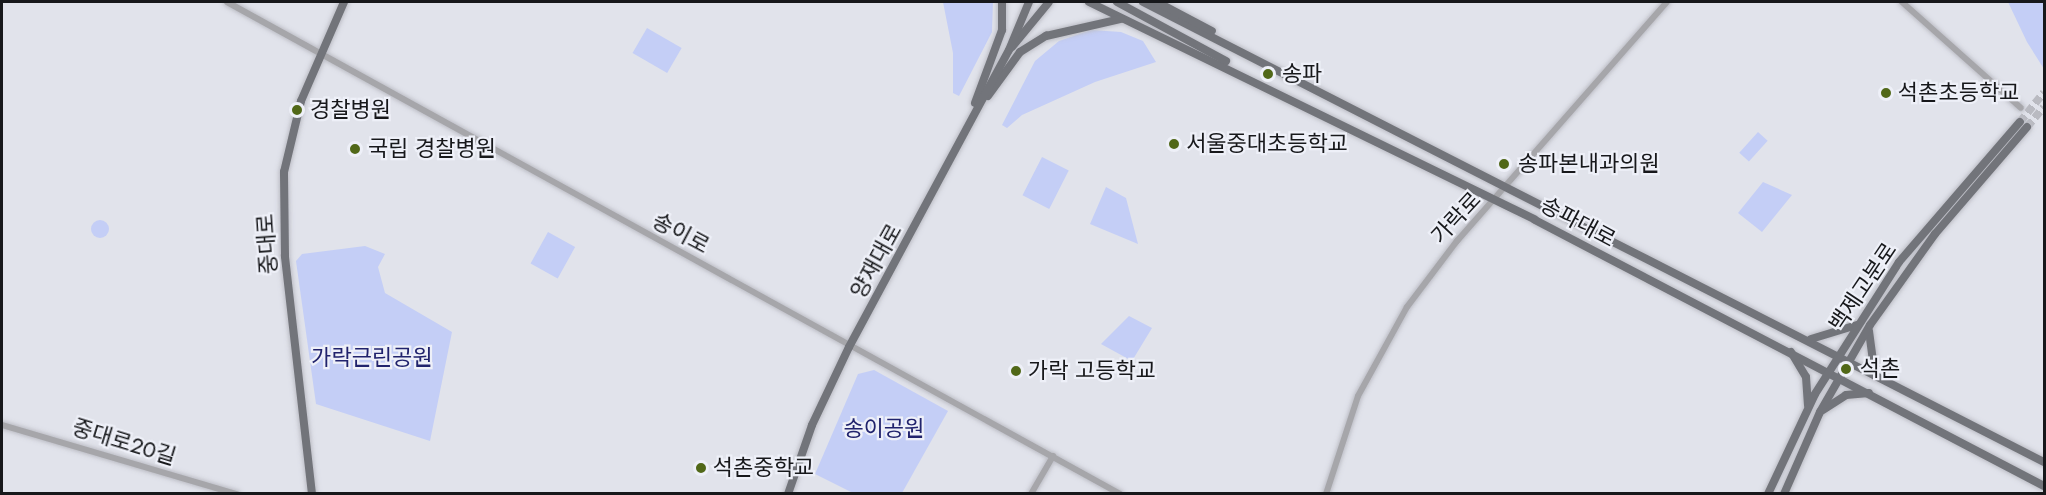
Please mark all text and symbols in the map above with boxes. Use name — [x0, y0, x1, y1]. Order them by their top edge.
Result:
place label: 송파 — [1282, 61, 1322, 87]
marker: 송파 — [1259, 65, 1277, 83]
place label: 석촌초등학교 — [1898, 80, 2019, 106]
marker: 석촌초등학교 — [1879, 86, 1893, 100]
place label: 경찰병원 — [310, 97, 391, 123]
marker: 경찰병원 — [288, 101, 306, 119]
place label: 서울중대초등학교 — [1186, 131, 1348, 157]
place label: 국립 경찰병원 — [368, 136, 496, 162]
marker: 서울중대초등학교 — [1167, 137, 1181, 151]
marker: 국립 경찰병원 — [346, 140, 364, 158]
place label: 송파본내과의원 — [1518, 151, 1660, 177]
marker: 송파본내과의원 — [1495, 155, 1513, 173]
street label: 가락로 — [1426, 187, 1486, 249]
street label: 송파대로 — [1536, 191, 1620, 253]
street label: 송이로 — [648, 207, 714, 259]
street label: 중대로 — [252, 213, 282, 275]
street label: 양재대로 — [845, 219, 907, 303]
street label: 백제고분로 — [1824, 238, 1902, 336]
park label: 가락근린공원 — [311, 345, 433, 371]
place label: 석촌 — [1860, 356, 1900, 382]
place label: 가락 고등학교 — [1028, 358, 1156, 384]
marker: 석촌 — [1837, 360, 1855, 378]
marker: 가락 고등학교 — [1009, 364, 1023, 378]
street label: 중대로20길 — [69, 414, 179, 470]
park label: 송이공원 — [844, 416, 924, 442]
place label: 석촌중학교 — [713, 455, 814, 481]
marker: 석촌중학교 — [694, 461, 708, 475]

